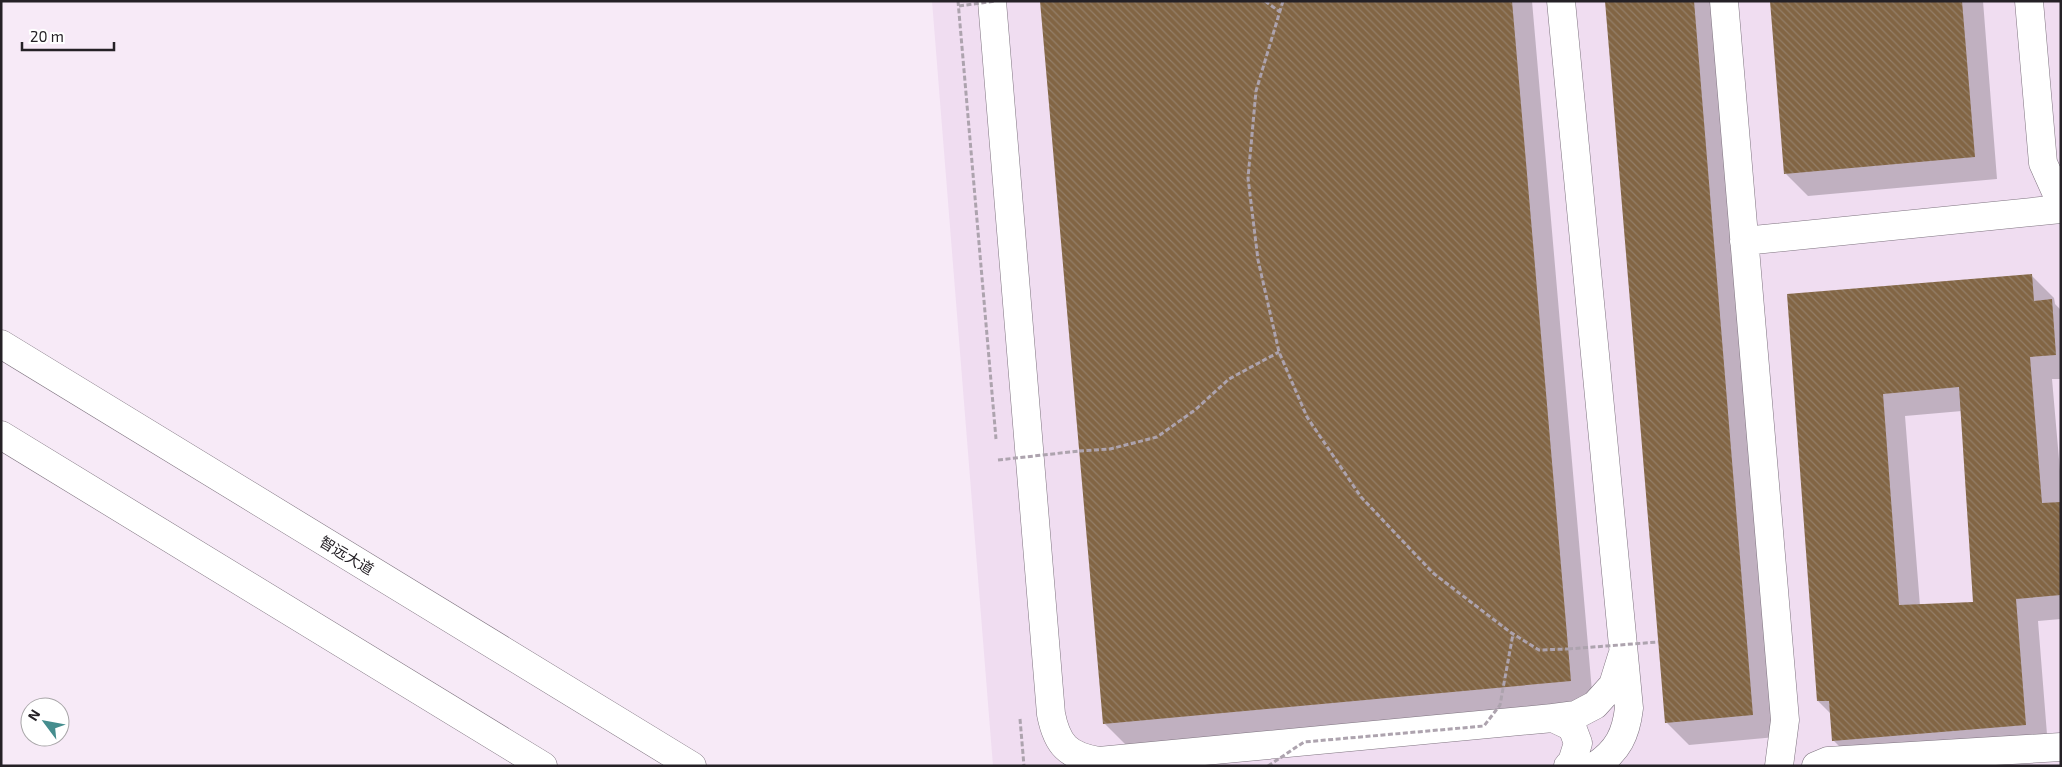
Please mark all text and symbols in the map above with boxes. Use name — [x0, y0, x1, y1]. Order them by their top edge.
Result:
scale bar — [22, 20, 115, 52]
text: 20 m — [30, 27, 64, 45]
street label: 智远大道 — [317, 532, 377, 578]
north arrow — [20, 697, 70, 747]
text: N — [24, 706, 43, 724]

